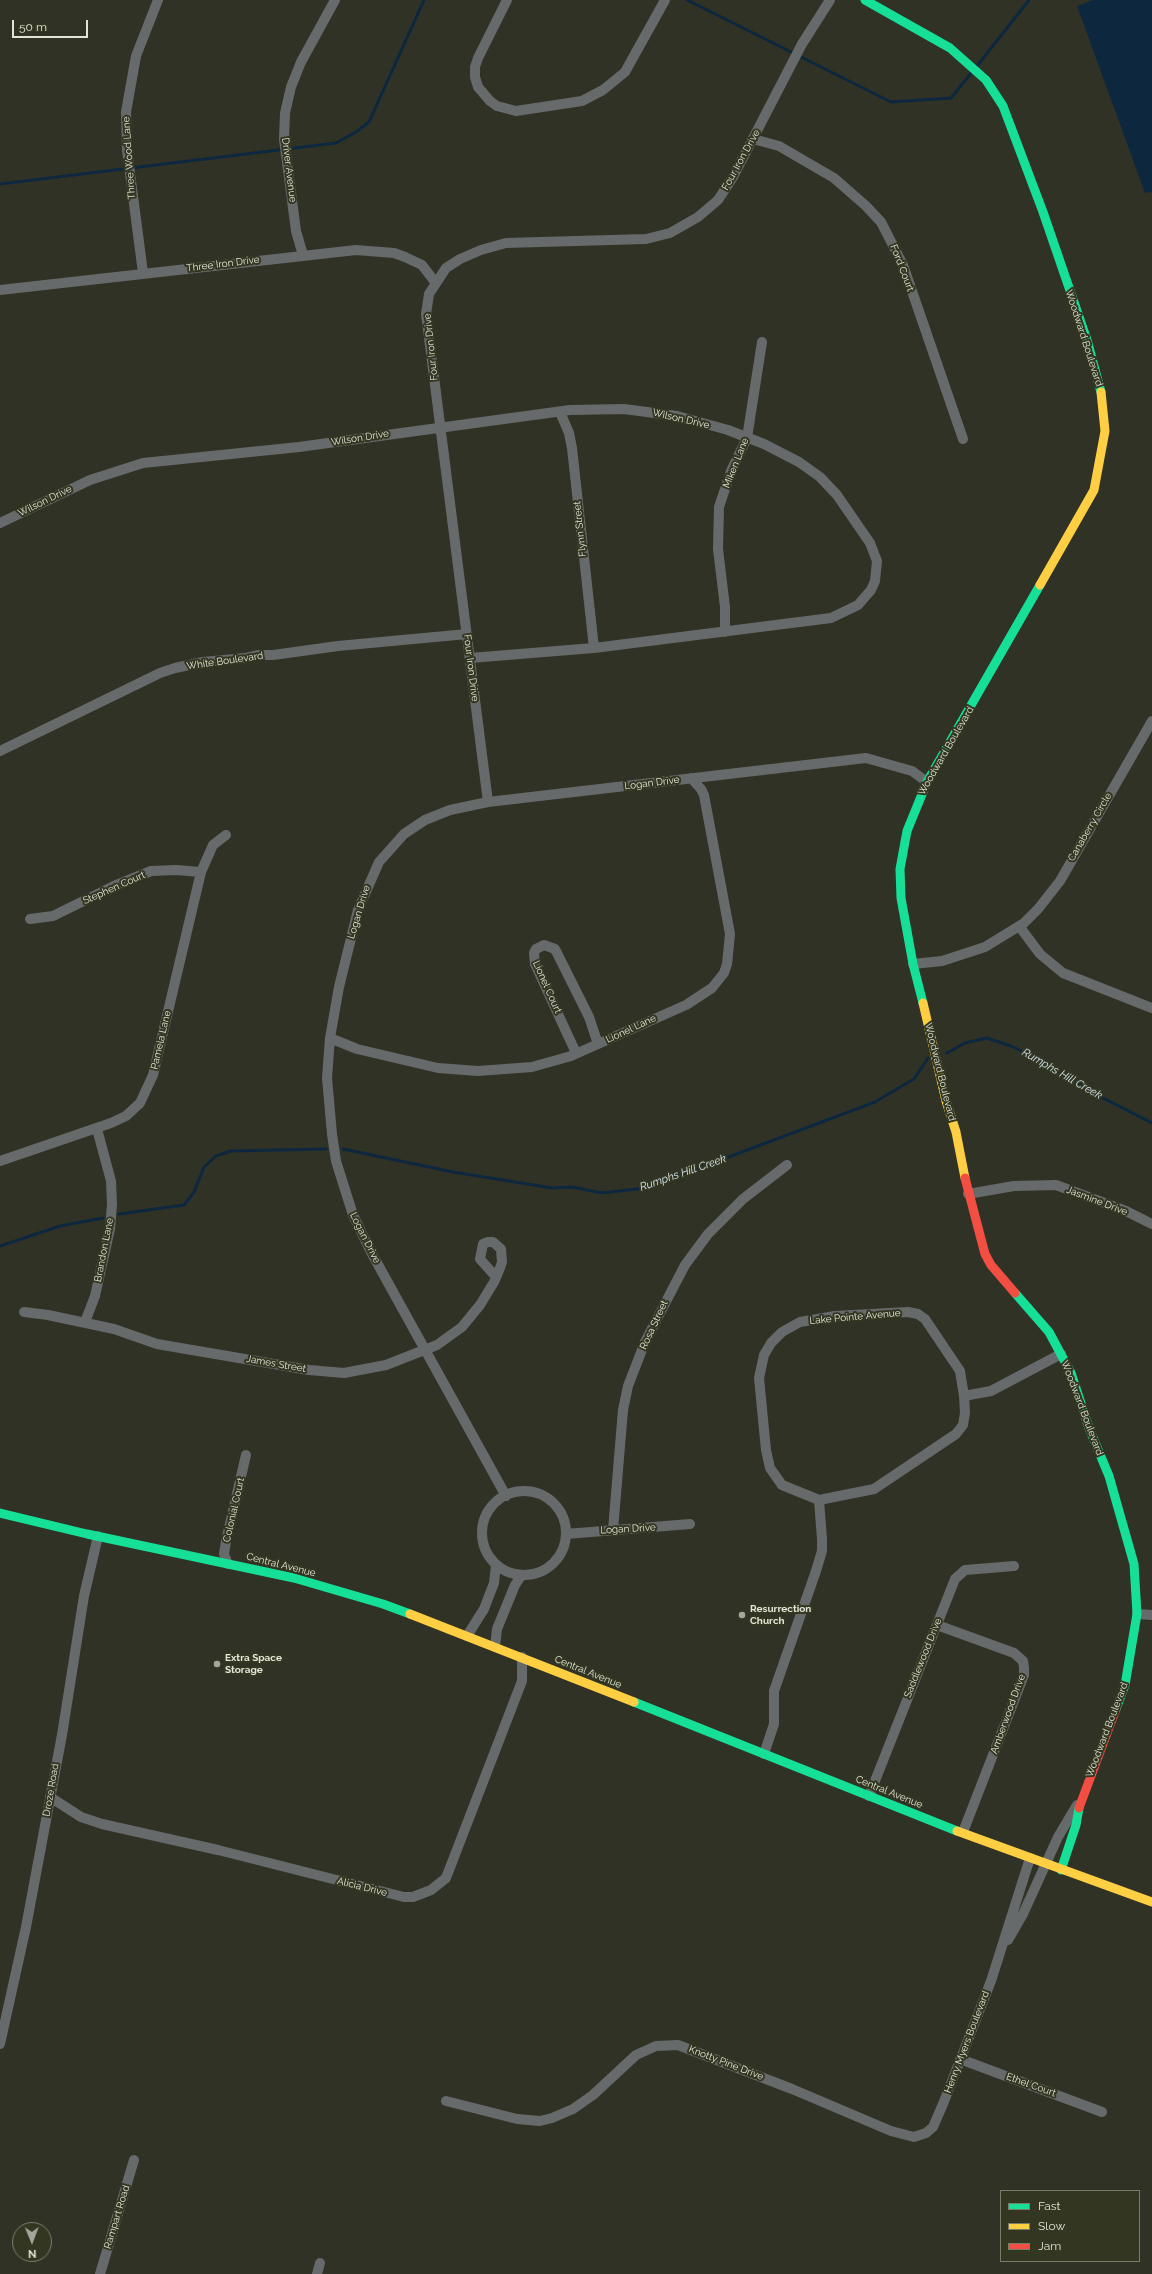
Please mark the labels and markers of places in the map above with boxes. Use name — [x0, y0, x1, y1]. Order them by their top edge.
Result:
place label: Resurrection Church — [750, 1603, 811, 1626]
marker: Resurrection Church — [737, 1610, 747, 1620]
place label: Extra Space Storage — [225, 1652, 282, 1676]
marker: Extra Space Storage — [212, 1659, 222, 1669]

